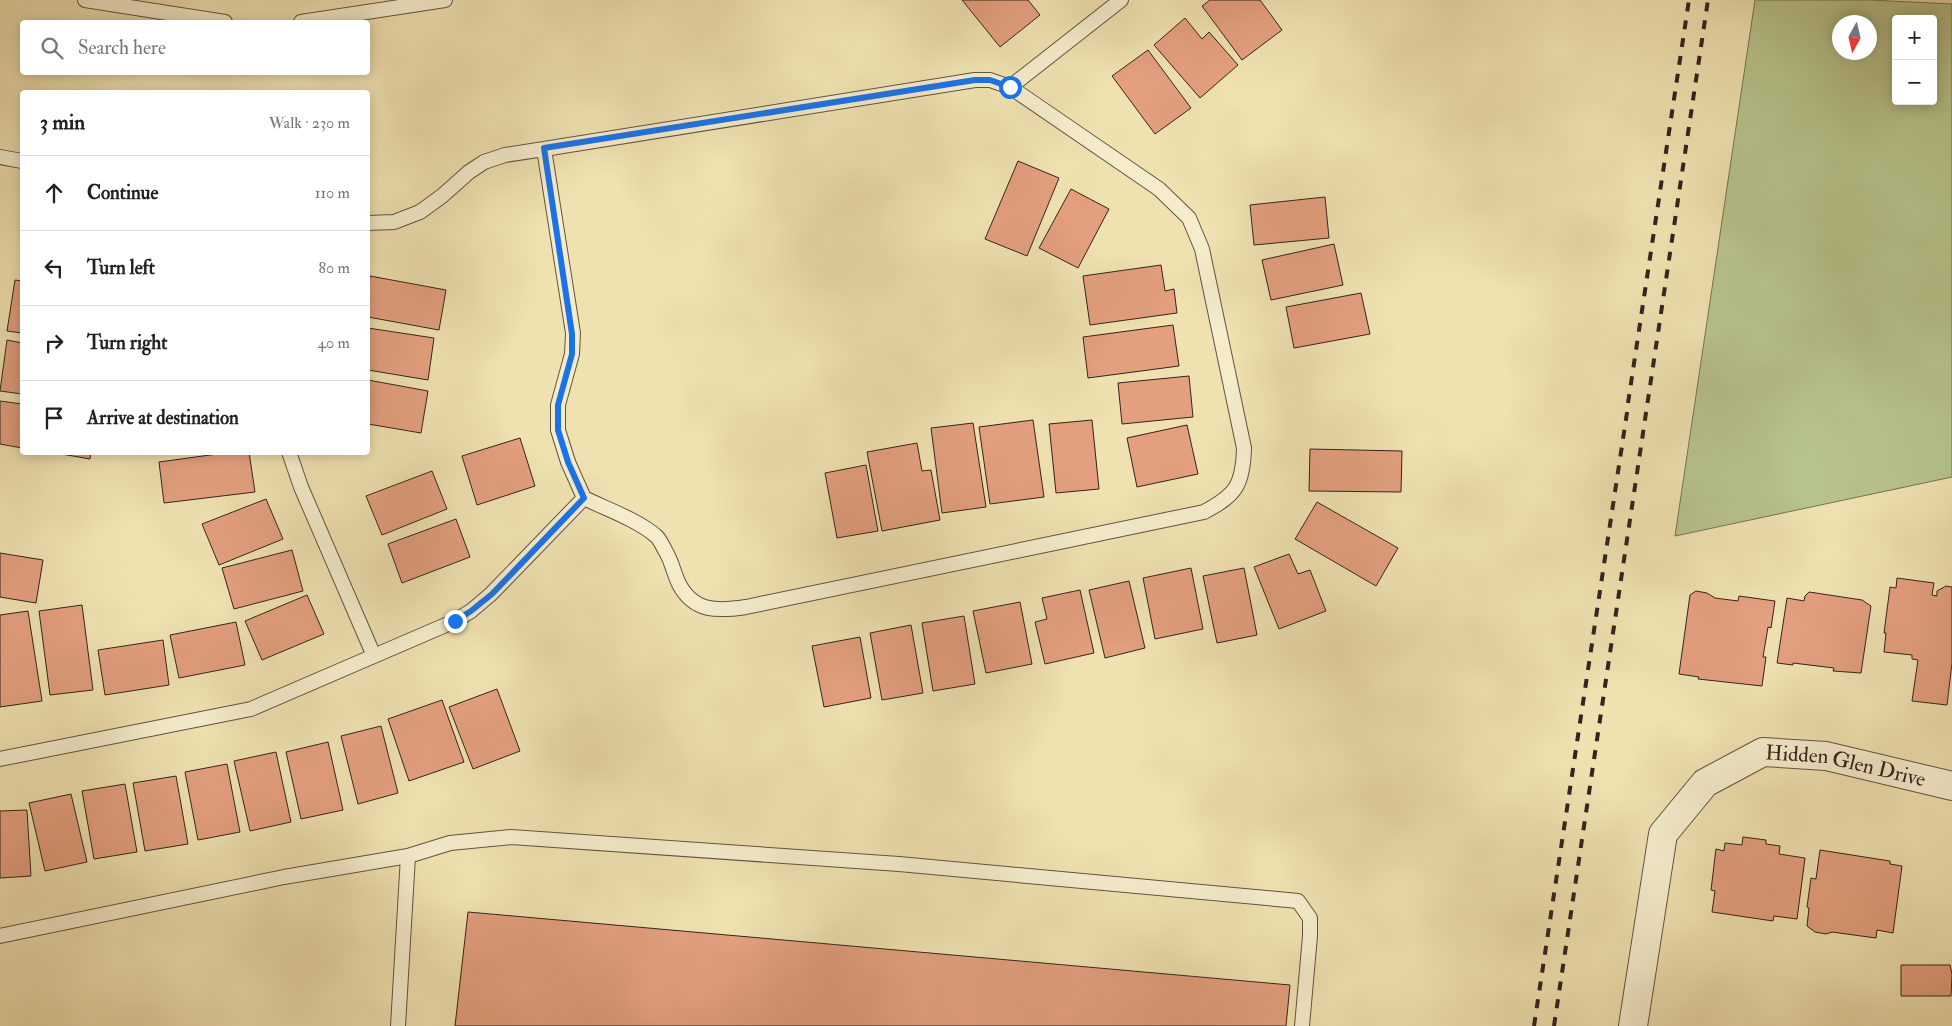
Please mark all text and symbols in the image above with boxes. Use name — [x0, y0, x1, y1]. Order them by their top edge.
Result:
north arrow — [1832, 15, 1877, 60]
map controls — [1892, 15, 1937, 105]
button: + — [1892, 15, 1937, 60]
search box — [20, 20, 370, 75]
icon: search — [38, 34, 66, 62]
text: Search here — [78, 36, 166, 60]
button: − — [1892, 60, 1937, 105]
route start — [999, 76, 1022, 99]
text: 3 min — [40, 109, 85, 136]
text: Walk · 230 m — [269, 113, 350, 133]
icon: ahead — [40, 179, 68, 207]
text: Continue — [87, 181, 158, 205]
text: 110 m — [315, 183, 350, 203]
icon: left — [40, 254, 68, 282]
text: Turn left — [87, 256, 155, 280]
text: 80 m — [319, 258, 350, 278]
icon: right — [40, 329, 68, 357]
text: Turn right — [87, 331, 167, 355]
text: 40 m — [317, 333, 350, 353]
icon: arrive — [40, 404, 68, 432]
text: Arrive at destination — [87, 406, 239, 430]
route end — [444, 610, 467, 633]
street label: Hidden Glen Drive — [1765, 739, 1928, 793]

